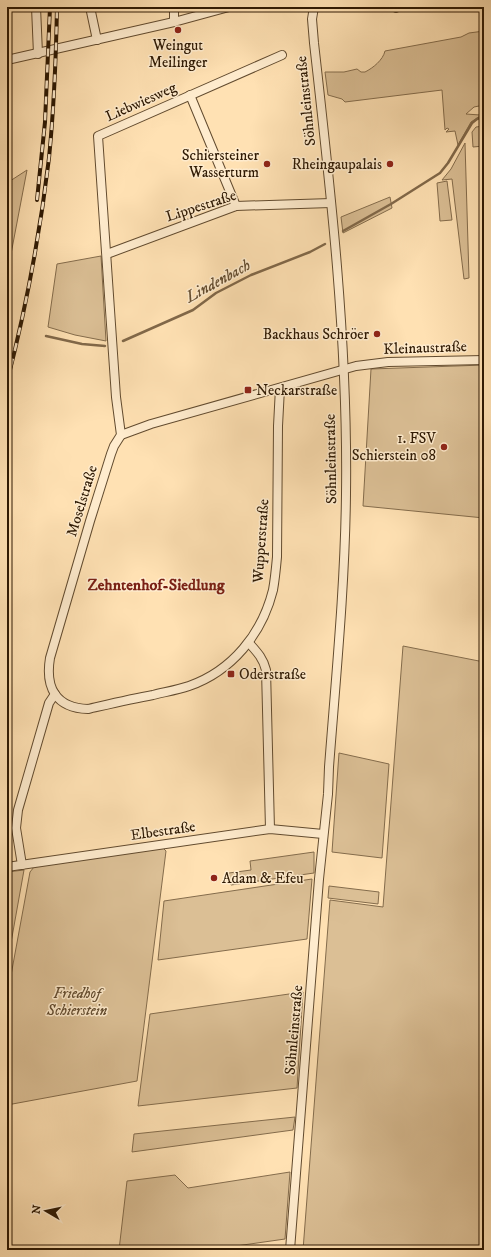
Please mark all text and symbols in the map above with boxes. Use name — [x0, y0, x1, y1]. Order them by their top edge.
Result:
marker: Weingut Meilinger — [173, 25, 183, 35]
place label: Weingut Meilinger — [149, 36, 208, 72]
street label: Söhnleinstraße — [292, 55, 320, 147]
street label: Liebwiesweg — [103, 78, 180, 126]
place label: Schiersteiner Wasserturm — [182, 146, 259, 182]
place label: Rheingaupalais — [292, 155, 382, 174]
marker: Schiersteiner Wasserturm — [262, 159, 272, 169]
marker: Rheingaupalais — [385, 159, 395, 169]
street label: Lippestraße — [163, 186, 239, 226]
water label: Lindenbach — [181, 255, 254, 308]
place label: Backhaus Schröer — [263, 325, 369, 344]
marker: Backhaus Schröer — [372, 329, 382, 339]
street label: Kleinaustraße — [383, 337, 467, 359]
place label: Neckarstraße — [256, 381, 337, 400]
marker: Neckarstraße — [243, 385, 253, 395]
street label: Söhnleinstraße — [321, 414, 341, 504]
place label: 1. FSV Schierstein 08 — [352, 429, 436, 465]
marker: 1. FSV Schierstein 08 — [439, 442, 449, 452]
street label: Moselstraße — [62, 463, 102, 539]
street label: Wupperstraße — [249, 498, 273, 585]
district label: Zehntenhof-Siedlung — [87, 575, 226, 595]
place label: Oderstraße — [239, 665, 306, 684]
marker: Oderstraße — [226, 669, 236, 679]
street label: Elbestraße — [129, 817, 197, 845]
place label: Adam & Efeu — [222, 869, 303, 888]
marker: Adam & Efeu — [209, 873, 219, 883]
park label: Friedhof Schierstein — [46, 984, 108, 1020]
street label: Söhnleinstraße — [281, 984, 307, 1076]
north arrow — [26, 1191, 66, 1231]
text: N — [29, 1204, 45, 1215]

